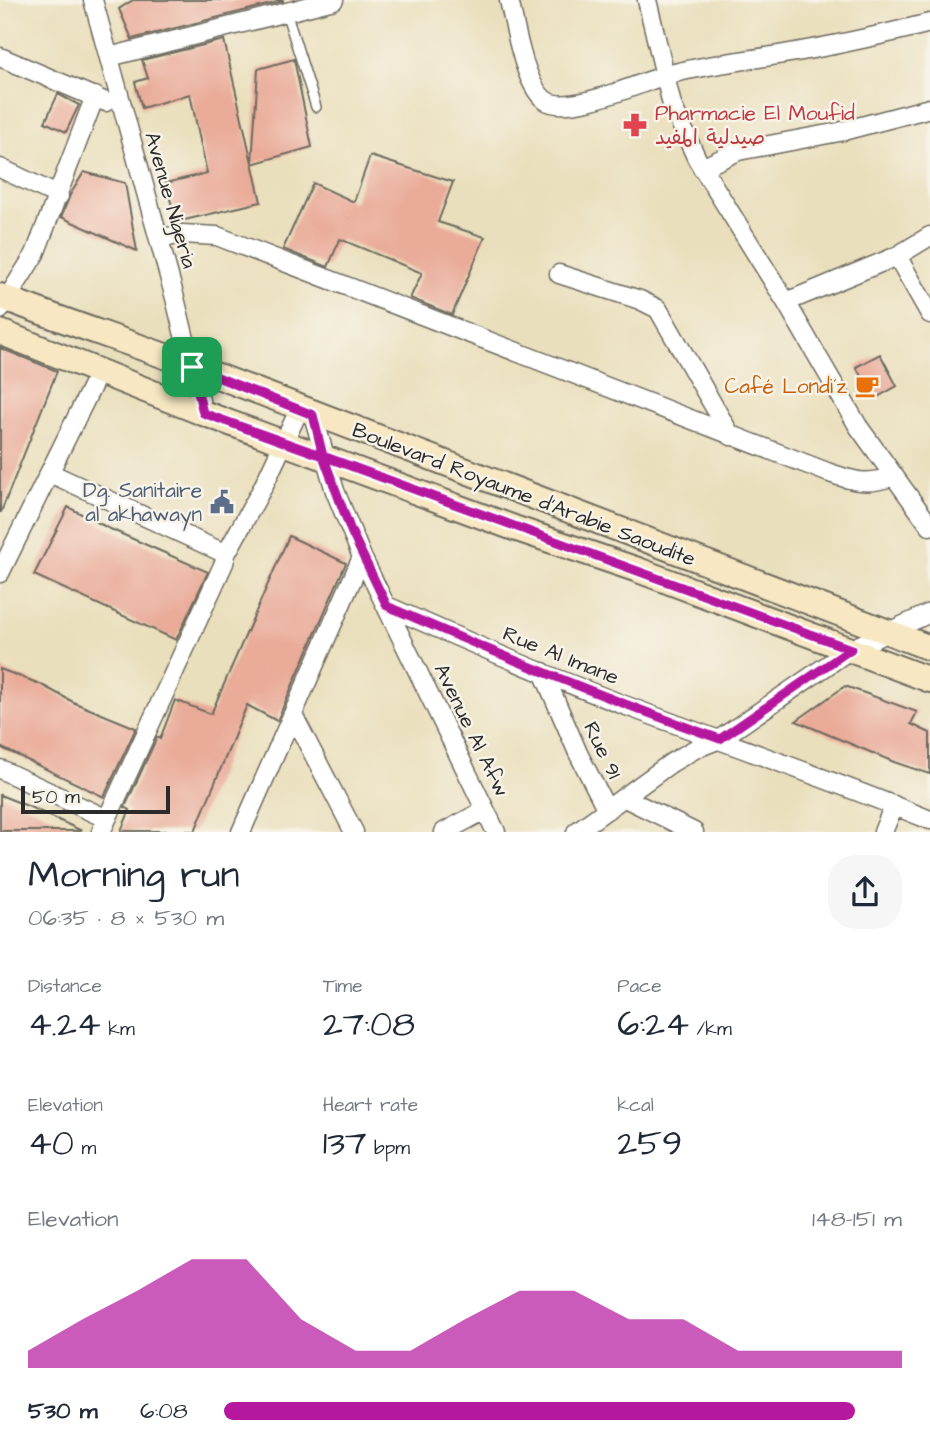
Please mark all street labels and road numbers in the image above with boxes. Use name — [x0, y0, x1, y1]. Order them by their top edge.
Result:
street label: Avenue Nigeria — [135, 129, 204, 273]
street label: Boulevard Royaume d'Arabie Saoudite — [347, 415, 700, 575]
street label: Rue Al Imane — [499, 619, 623, 692]
street label: Avenue Al Afw — [427, 659, 516, 802]
street label: Rue 91 — [576, 717, 629, 784]

